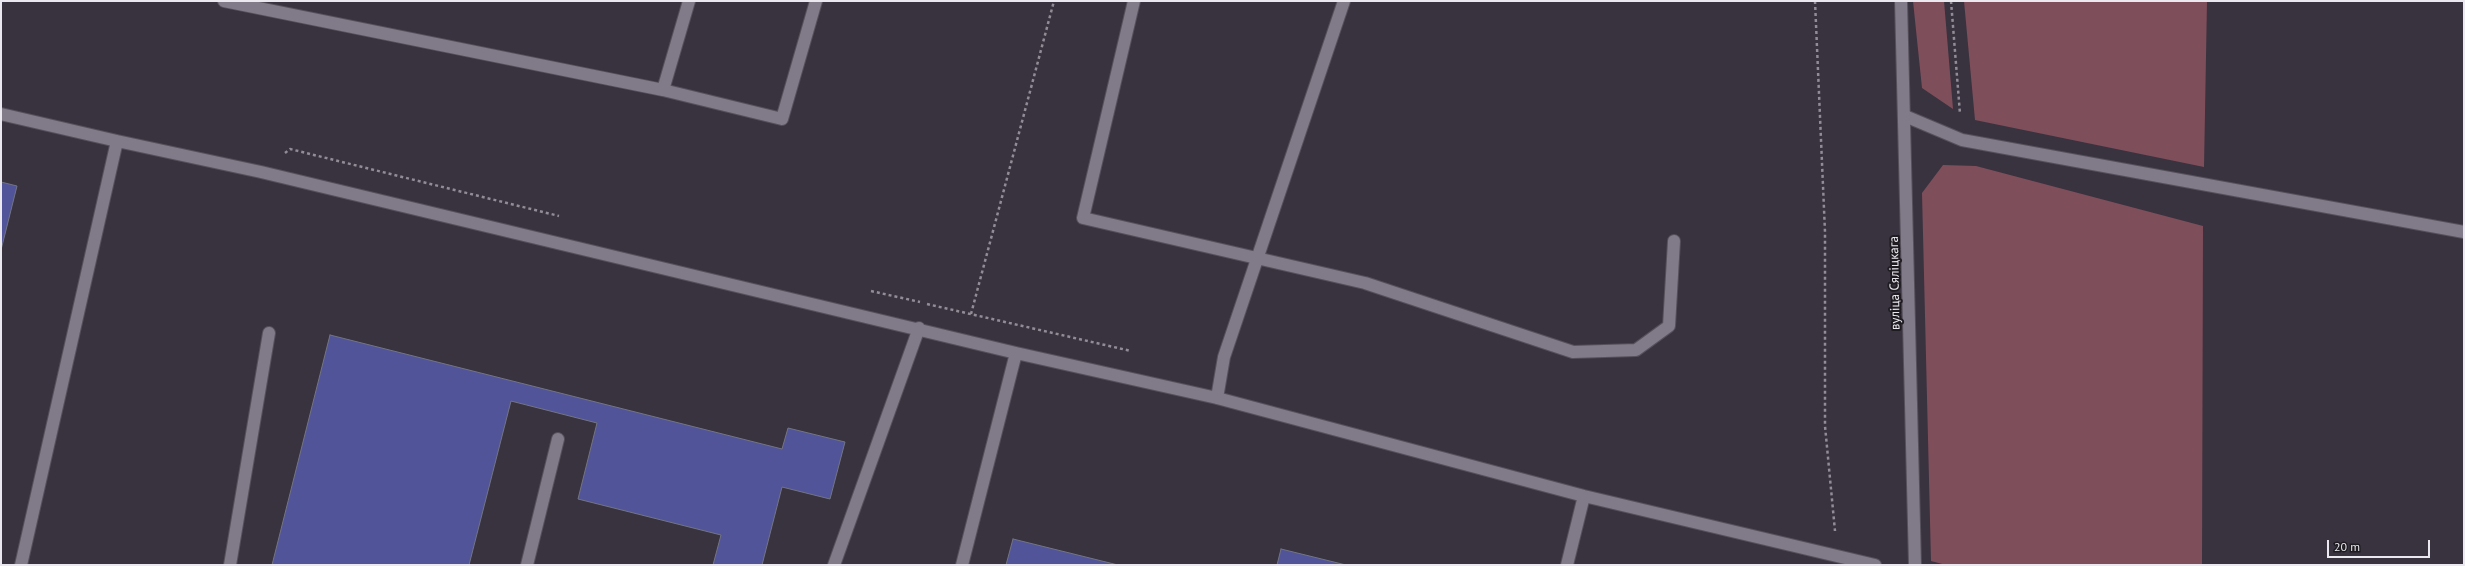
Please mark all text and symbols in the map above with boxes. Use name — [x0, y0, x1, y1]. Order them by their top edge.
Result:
street label: вуліца Сяліцкага — [1886, 236, 1904, 330]
scale bar — [2329, 532, 2432, 558]
text: 20 m — [2334, 539, 2360, 554]

